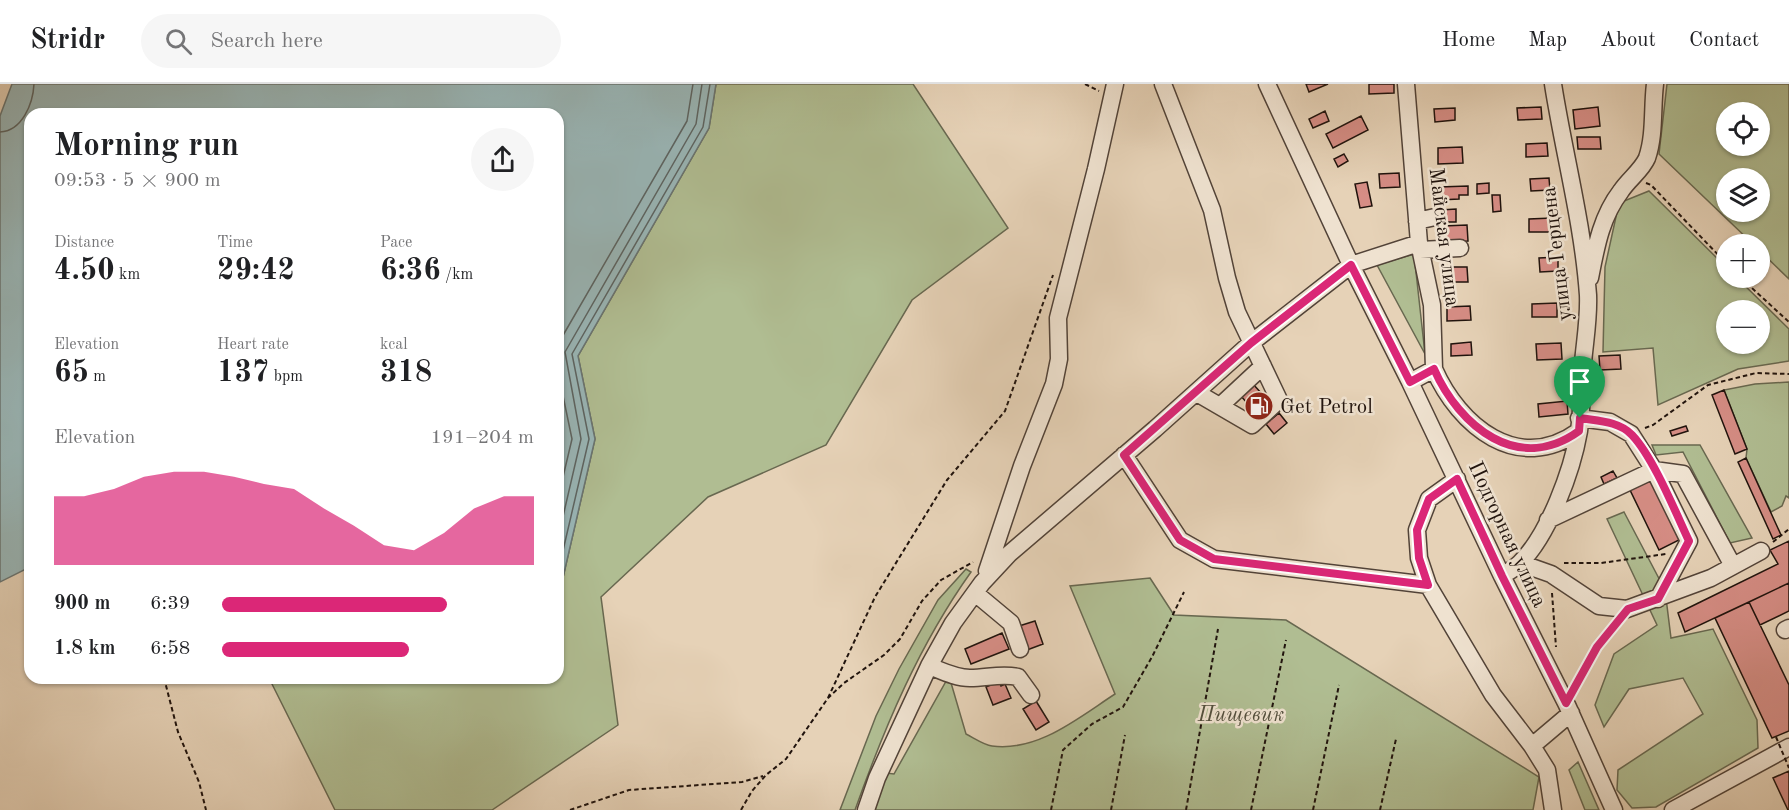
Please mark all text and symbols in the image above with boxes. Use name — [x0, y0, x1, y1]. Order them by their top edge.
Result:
search box — [141, 14, 561, 68]
icon: search — [162, 25, 195, 58]
text: Stridr — [30, 27, 105, 55]
text: Search here — [210, 30, 323, 52]
text: Home — [1442, 30, 1495, 51]
text: Map — [1528, 30, 1567, 51]
text: About — [1600, 30, 1656, 51]
text: Contact — [1689, 30, 1759, 51]
map controls — [1716, 102, 1770, 354]
button: locate — [1716, 102, 1770, 156]
button: share — [471, 128, 534, 191]
text: Morning run — [54, 130, 239, 163]
street label: Майская улица — [1425, 166, 1462, 308]
button: layers — [1716, 168, 1770, 222]
text: 09:53 · 5 × 900 m — [54, 171, 221, 191]
street label: улица Герцена — [1539, 185, 1576, 322]
button: + — [1716, 234, 1770, 288]
text: Distance — [54, 235, 114, 251]
text: Time — [217, 235, 253, 251]
text: Pace — [380, 235, 412, 251]
text: 4.50 — [54, 256, 115, 286]
text: 29:42 — [217, 256, 295, 286]
text: 6:36 — [380, 256, 441, 286]
text: km — [115, 267, 140, 283]
text: /km — [441, 267, 473, 283]
button: − — [1716, 300, 1770, 354]
text: Elevation — [54, 337, 119, 353]
text: Heart rate — [217, 337, 289, 353]
text: kcal — [380, 337, 408, 353]
pin — [1554, 356, 1605, 418]
text: 65 — [54, 358, 89, 388]
text: 137 — [217, 358, 269, 388]
text: 318 — [380, 358, 432, 388]
icon: arrive — [1563, 365, 1596, 398]
text: m — [89, 369, 106, 385]
text: bpm — [269, 369, 303, 385]
fuel station icon: Get Petrol — [1243, 390, 1275, 422]
place label: Get Petrol — [1280, 397, 1373, 418]
text: Elevation — [54, 428, 135, 448]
text: 191–204 m — [431, 428, 534, 448]
street label: Подгорная улица — [1464, 458, 1550, 611]
text: 900 m — [54, 594, 110, 614]
text: 6:39 — [150, 594, 190, 614]
text: 1.8 km — [54, 639, 116, 659]
text: 6:58 — [150, 639, 190, 659]
park label: Пищевик — [1197, 705, 1284, 726]

